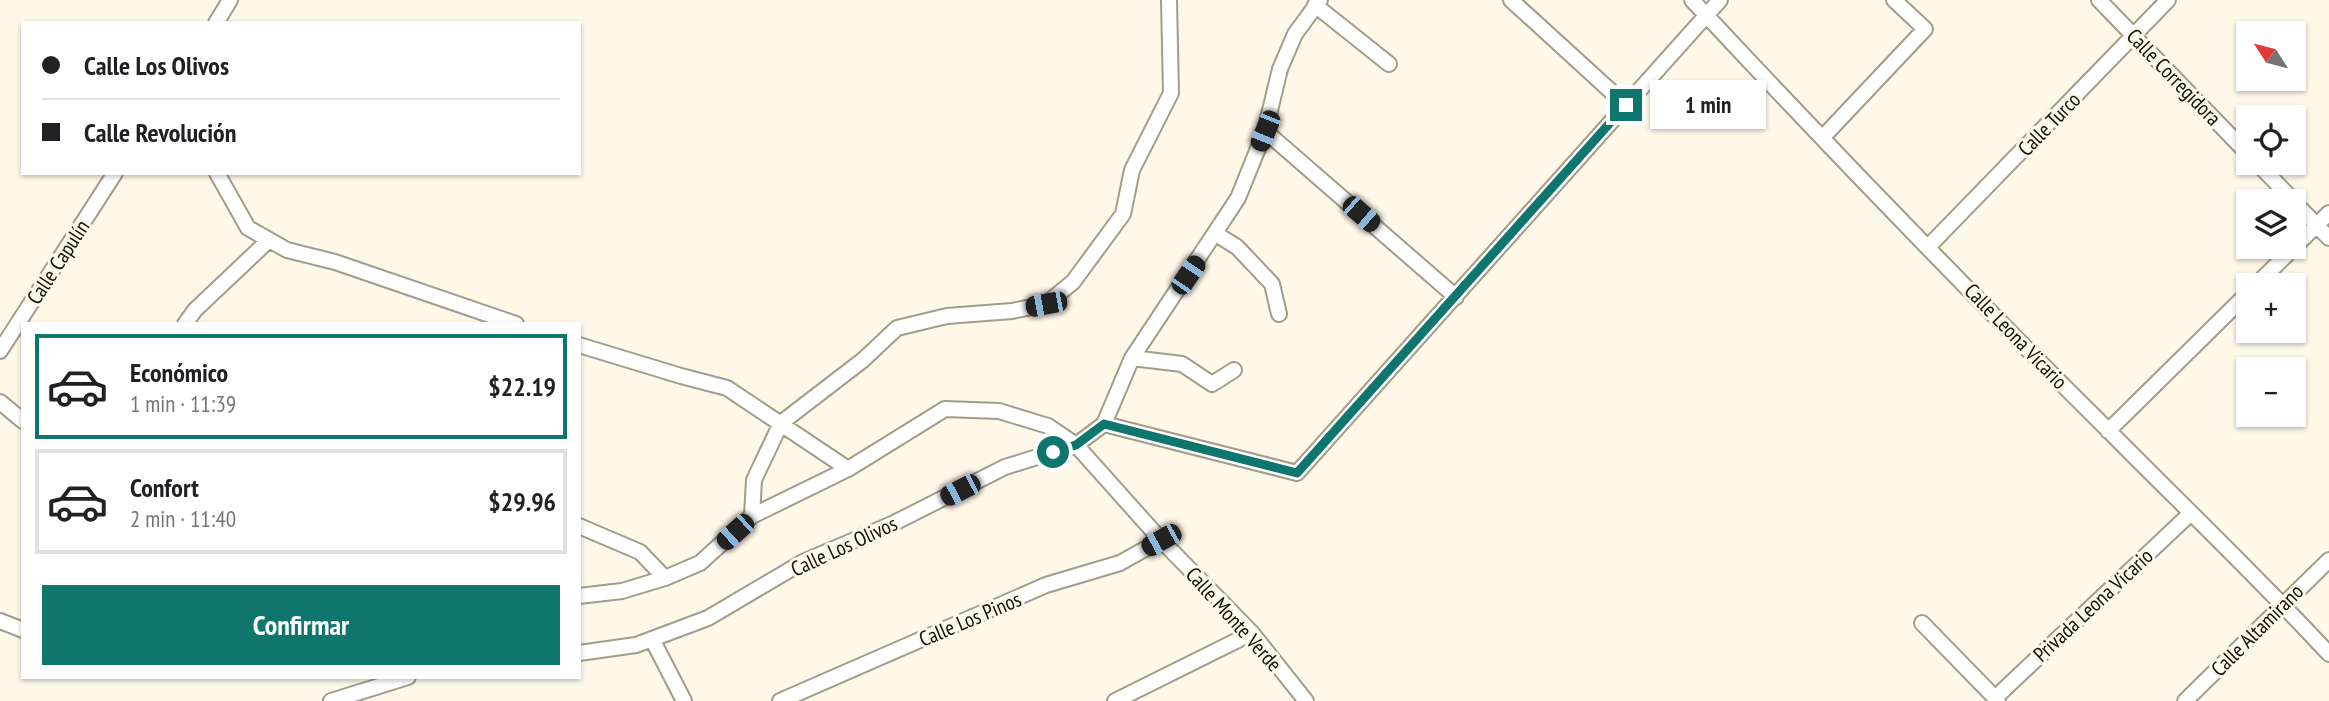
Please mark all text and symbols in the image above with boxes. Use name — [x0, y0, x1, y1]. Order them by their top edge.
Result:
north arrow — [2236, 21, 2306, 91]
map controls — [2236, 21, 2306, 427]
street label: Calle Corregidora — [2121, 23, 2227, 131]
text: Calle Los Olivos — [84, 49, 229, 82]
callout: 1 min — [1650, 80, 1766, 130]
street label: Calle Turco — [2012, 86, 2086, 162]
route end — [1610, 89, 1642, 121]
text: 1 min — [1685, 90, 1731, 119]
button: locate — [2236, 105, 2306, 175]
car — [1248, 108, 1283, 154]
text: Calle Revolución — [84, 116, 236, 149]
button: layers — [2236, 189, 2306, 259]
car — [1339, 192, 1384, 236]
street label: Calle Capulín — [21, 215, 95, 309]
car — [1168, 252, 1209, 298]
button: + — [2236, 273, 2306, 343]
street label: Calle Leona Vicario — [1959, 277, 2073, 395]
car — [1024, 290, 1069, 318]
icon: car — [46, 355, 109, 418]
text: Económico — [130, 356, 228, 389]
button: − — [2236, 357, 2306, 427]
text: $22.19 — [488, 370, 556, 403]
text: 1 min · 11:39 — [130, 389, 236, 418]
route start — [1037, 436, 1069, 468]
icon: car — [46, 470, 109, 533]
text: Confort — [130, 471, 199, 504]
car — [937, 471, 984, 509]
text: $29.96 — [488, 485, 556, 518]
text: 2 min · 11:40 — [130, 504, 236, 533]
car — [713, 510, 758, 554]
street label: Calle Los Olivos — [786, 510, 902, 582]
car — [1138, 521, 1185, 559]
street label: Privada Leona Vicario — [2027, 543, 2159, 667]
street label: Calle Monte Verde — [1180, 561, 1288, 677]
street label: Calle Altamirano — [2205, 578, 2309, 682]
button: Confirmar — [42, 585, 560, 665]
street label: Calle Los Pinos — [915, 585, 1025, 653]

